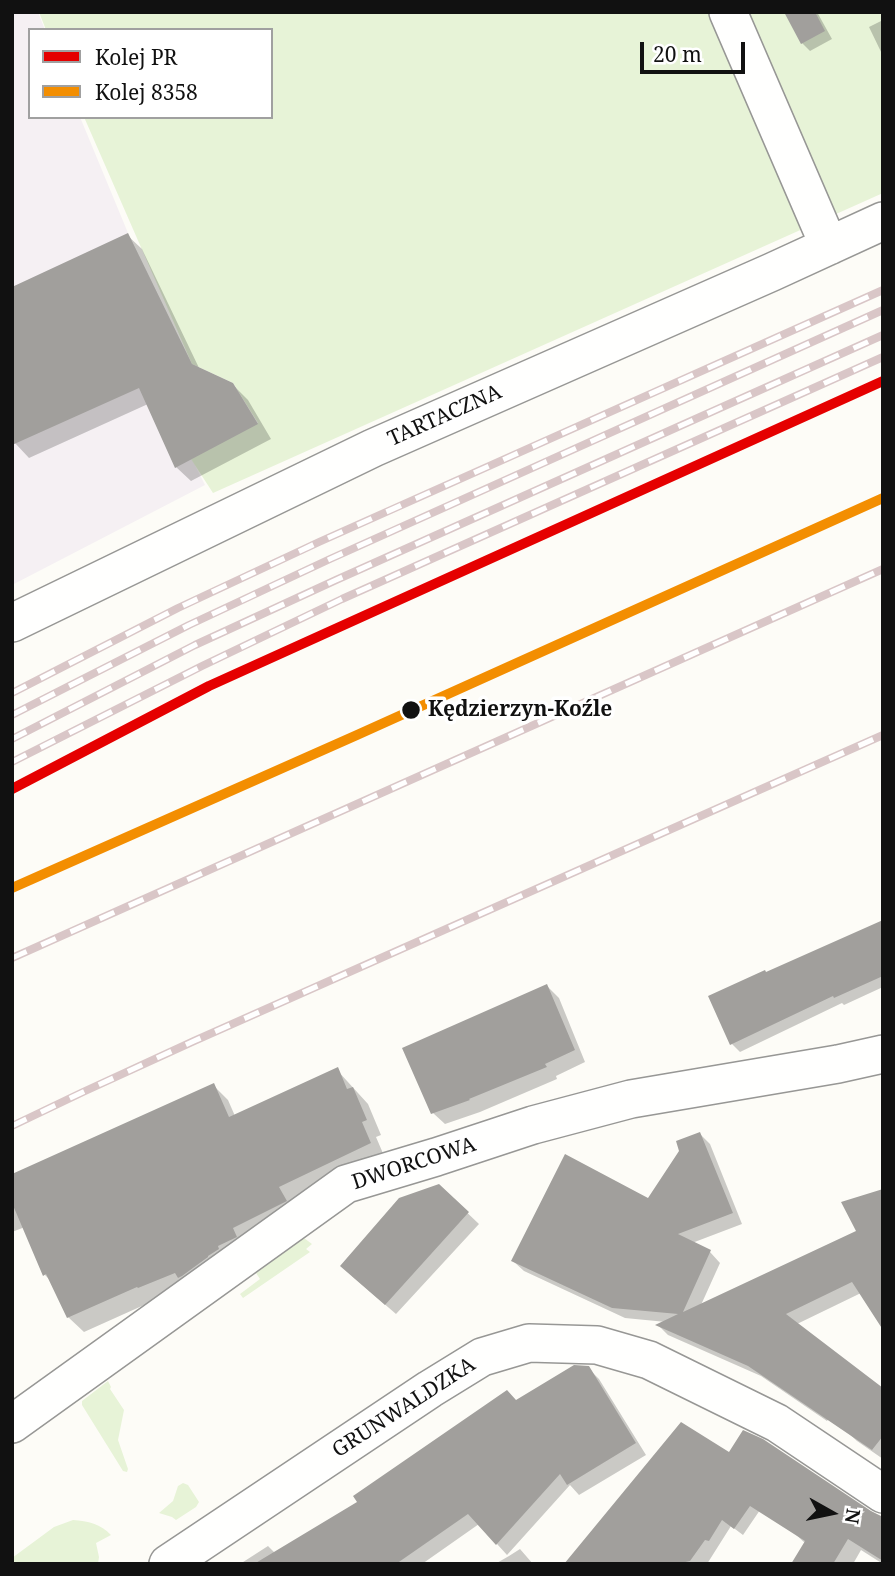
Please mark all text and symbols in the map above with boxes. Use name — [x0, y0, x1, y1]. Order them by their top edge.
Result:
legend — [28, 28, 273, 119]
scale bar — [643, 28, 748, 72]
text: 20 m — [653, 40, 702, 68]
text: Kolej PR — [95, 43, 177, 71]
text: Kolej 8358 — [95, 78, 198, 106]
street label: TARTACZNA — [384, 380, 506, 452]
place label: Kędzierzyn-Koźle — [428, 697, 612, 723]
marker: Kędzierzyn-Koźle — [400, 699, 422, 721]
street label: DWORCOWA — [349, 1132, 479, 1196]
street label: GRUNWALDZKA — [328, 1352, 480, 1464]
north arrow — [797, 1478, 867, 1548]
text: N — [839, 1507, 867, 1526]

